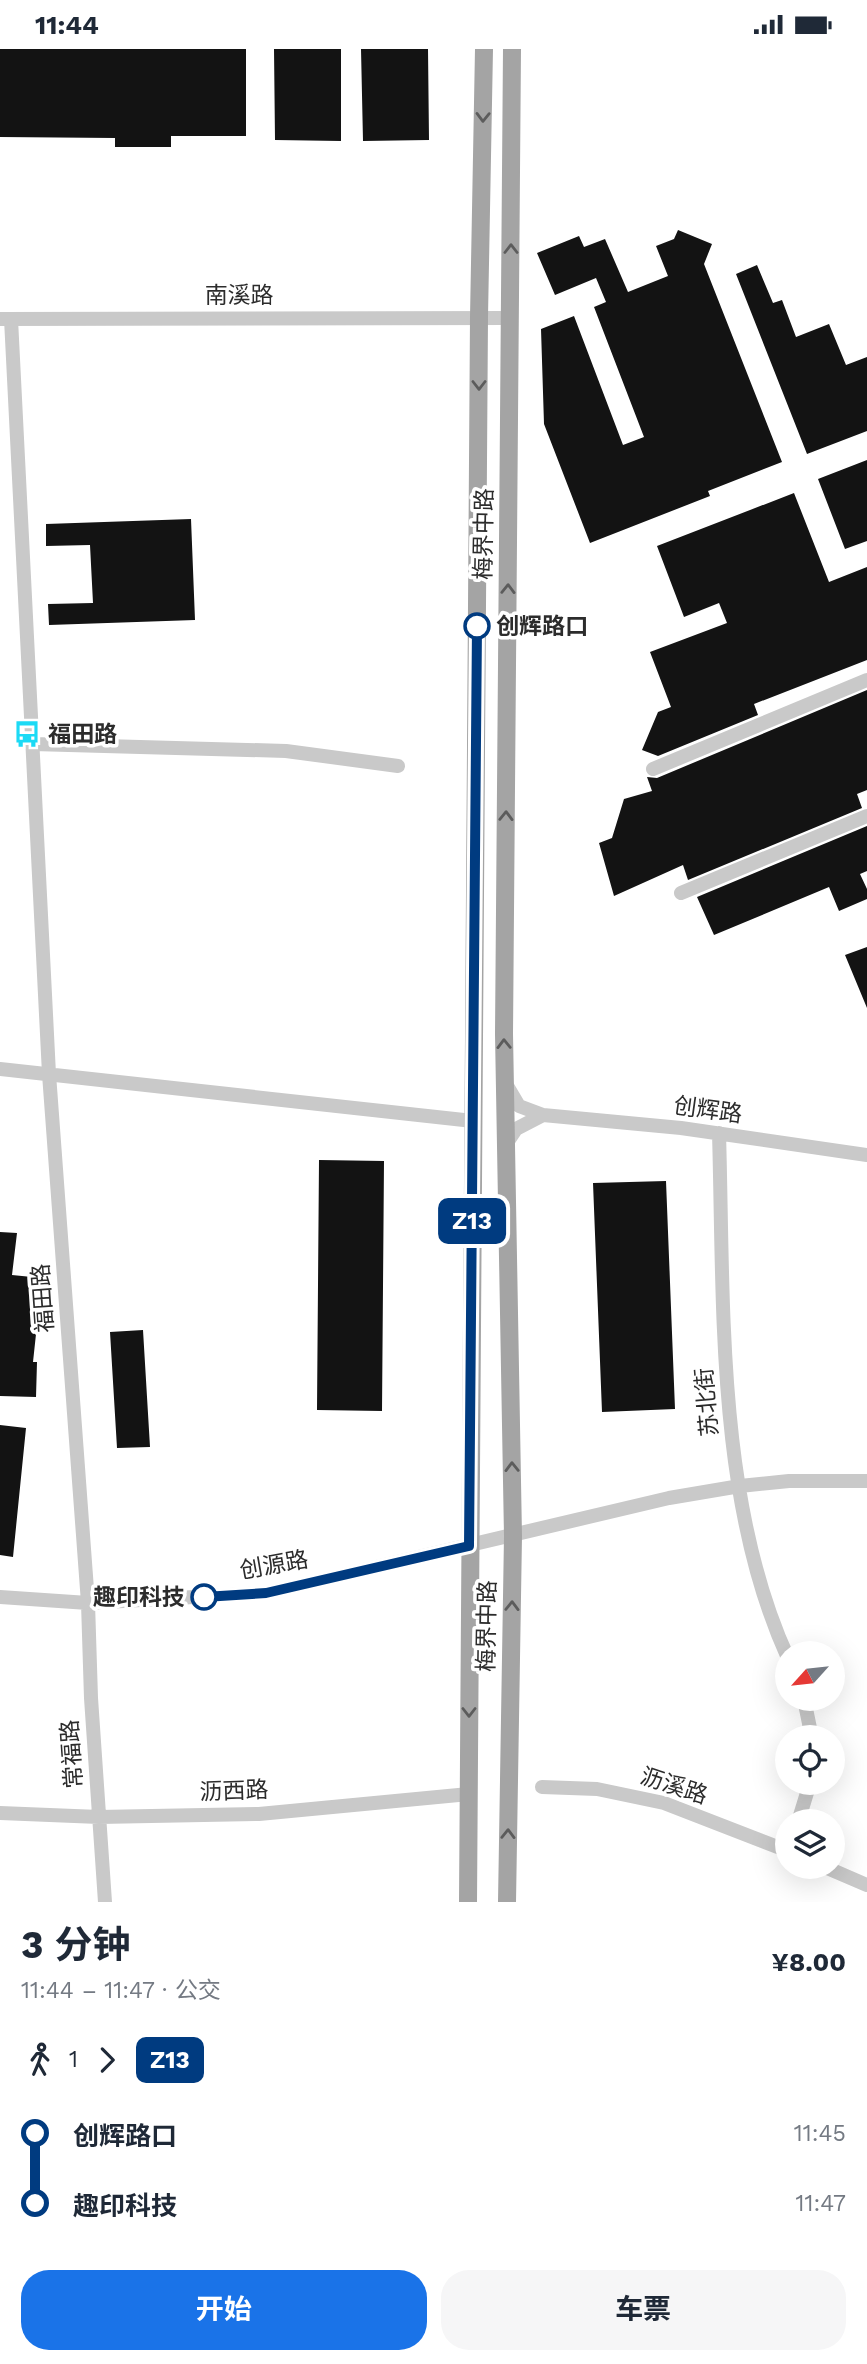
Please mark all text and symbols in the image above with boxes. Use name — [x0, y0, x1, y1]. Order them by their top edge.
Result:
text: 11:44 — [35, 10, 99, 40]
one-way arrow — [475, 112, 490, 123]
one-way arrow — [503, 244, 519, 254]
street label: 南溪路 — [205, 282, 274, 309]
one-way arrow — [471, 381, 487, 391]
street label: 梅界中路 — [470, 488, 498, 580]
one-way arrow — [501, 583, 516, 594]
marker: 创辉路口 — [464, 613, 490, 639]
place label: 创辉路口 — [496, 613, 588, 640]
bus stop icon: 福田路 — [12, 719, 42, 749]
place label: 福田路 — [48, 721, 117, 748]
one-way arrow — [498, 811, 514, 821]
one-way arrow — [496, 1038, 512, 1049]
street label: 创辉路 — [672, 1092, 744, 1128]
line badge: Z13 — [432, 1198, 512, 1244]
text: Z13 — [452, 1207, 492, 1235]
street label: 福田路 — [27, 1263, 59, 1333]
street label: 苏北街 — [691, 1366, 723, 1438]
one-way arrow — [504, 1462, 520, 1472]
street label: 创源路 — [238, 1546, 310, 1584]
street label: 梅界中路 — [473, 1580, 501, 1672]
place label: 趣印科技 — [93, 1584, 185, 1611]
marker: 趣印科技 — [191, 1584, 217, 1610]
one-way arrow — [504, 1601, 520, 1611]
north arrow — [775, 1641, 845, 1711]
map controls — [775, 1641, 845, 1879]
one-way arrow — [461, 1708, 477, 1718]
street label: 常福路 — [56, 1719, 88, 1789]
button: locate — [775, 1725, 845, 1795]
street label: 沥溪路 — [637, 1762, 711, 1810]
street label: 沥西路 — [199, 1776, 269, 1806]
button: layers — [775, 1809, 845, 1879]
one-way arrow — [500, 1828, 516, 1839]
text: 3 分钟 — [21, 1923, 130, 1967]
text: ¥8.00 — [772, 1947, 846, 1977]
text: 11:44 – 11:47 · 公交 — [21, 1977, 221, 2004]
icon: walk — [21, 2041, 59, 2079]
icon: forward — [88, 2041, 126, 2079]
text: 1 — [69, 2046, 78, 2073]
text: Z13 — [150, 2046, 190, 2074]
text: 11:45 — [794, 2120, 846, 2147]
text: 创辉路口 — [73, 2121, 177, 2151]
text: 11:47 — [795, 2190, 846, 2217]
text: 趣印科技 — [73, 2191, 177, 2221]
button: 开始 — [21, 2270, 427, 2350]
button: 车票 — [441, 2270, 846, 2350]

